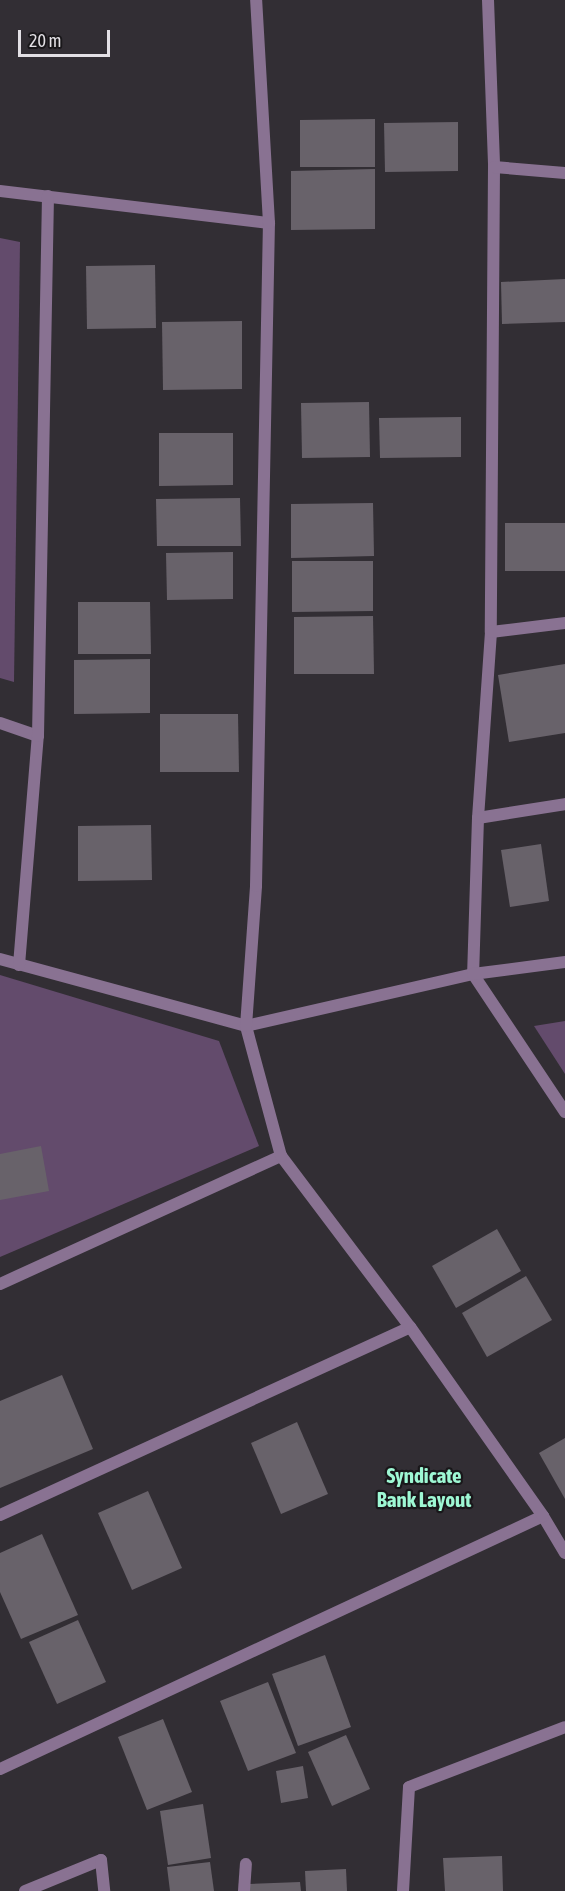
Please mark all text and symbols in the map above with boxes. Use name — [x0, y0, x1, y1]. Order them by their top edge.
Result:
scale bar — [21, 18, 112, 56]
text: 20 m — [29, 30, 61, 51]
district label: Syndicate Bank Layout — [377, 1462, 471, 1512]

